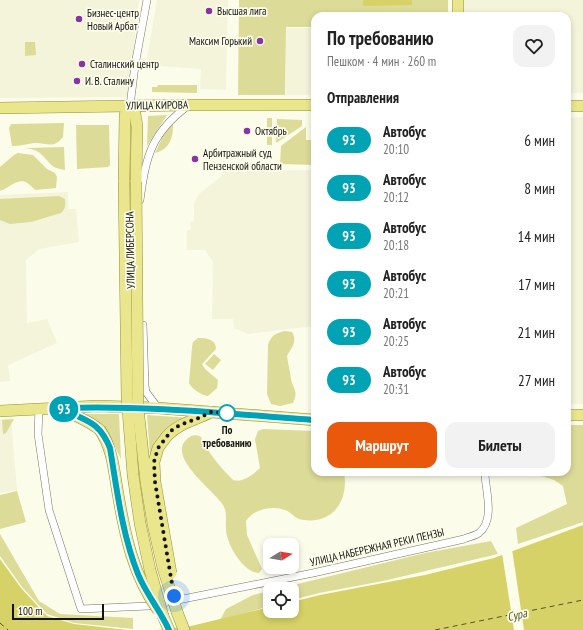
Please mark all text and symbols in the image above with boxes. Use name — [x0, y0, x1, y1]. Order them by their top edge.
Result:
place label: Высшая лига — [217, 4, 267, 18]
place label: Бизнес-центр Новый Арбат — [87, 6, 139, 33]
marker: Высшая лига — [204, 6, 214, 16]
marker: Бизнес-центр Новый Арбат — [74, 14, 84, 24]
button: heart — [513, 25, 555, 67]
text: По требованию — [327, 26, 434, 50]
place label: Максим Горький — [189, 34, 252, 48]
marker: Максим Горький — [255, 36, 265, 46]
text: Пешком · 4 мин · 260 m — [327, 53, 436, 70]
place label: Сталинский центр — [90, 57, 159, 71]
marker: Сталинский центр — [77, 59, 87, 69]
place label: И. В. Сталину — [85, 74, 135, 88]
marker: И. В. Сталину — [72, 76, 82, 86]
text: Отправления — [327, 88, 399, 107]
street label: УЛИЦА КИРОВА — [126, 97, 189, 113]
text: Автобус — [383, 122, 426, 141]
place label: Октябрь — [255, 124, 287, 138]
marker: Октябрь — [242, 126, 252, 136]
text: 93 — [342, 131, 356, 149]
text: 6 мин — [524, 131, 555, 150]
text: 20:10 — [383, 141, 409, 158]
place label: Арбитражный суд Пензенской области — [203, 146, 282, 173]
marker: Арбитражный суд Пензенской области — [190, 154, 200, 164]
text: Автобус — [383, 170, 426, 189]
text: 93 — [342, 179, 356, 197]
text: 8 мин — [524, 179, 555, 198]
text: 20:12 — [383, 189, 409, 206]
street label: УЛИЦА ЛИБЕРСОНА — [122, 210, 138, 289]
text: Автобус — [383, 218, 426, 237]
text: 93 — [342, 227, 356, 245]
text: 14 мин — [517, 227, 555, 246]
text: 20:18 — [383, 237, 409, 254]
text: Автобус — [383, 266, 426, 285]
text: 93 — [342, 275, 356, 293]
text: 17 мин — [518, 275, 555, 294]
text: 20:21 — [383, 285, 409, 302]
text: Автобус — [383, 314, 426, 333]
text: 93 — [342, 323, 356, 341]
text: 21 мин — [517, 323, 555, 342]
text: 20:25 — [383, 333, 409, 350]
text: Автобус — [383, 362, 426, 381]
text: 93 — [342, 371, 356, 389]
text: 27 мин — [518, 371, 555, 390]
text: 20:31 — [383, 381, 409, 398]
line badge: 93 — [46, 396, 82, 422]
text: 93 — [57, 400, 71, 418]
marker: По требованию — [218, 404, 236, 422]
button: Маршрут — [327, 422, 437, 468]
button: Билеты — [445, 422, 555, 468]
place label: По требованию — [203, 423, 252, 450]
street label: УЛИЦА НАБЕРЕЖНАЯ РЕКИ ПЕНЗЫ — [309, 525, 446, 569]
north arrow — [263, 538, 299, 574]
map controls — [263, 538, 299, 618]
button: locate — [263, 582, 299, 618]
your location — [164, 586, 184, 606]
scale bar — [12, 602, 104, 621]
text: 100 m — [18, 604, 42, 618]
water label: Сура — [505, 605, 529, 624]

